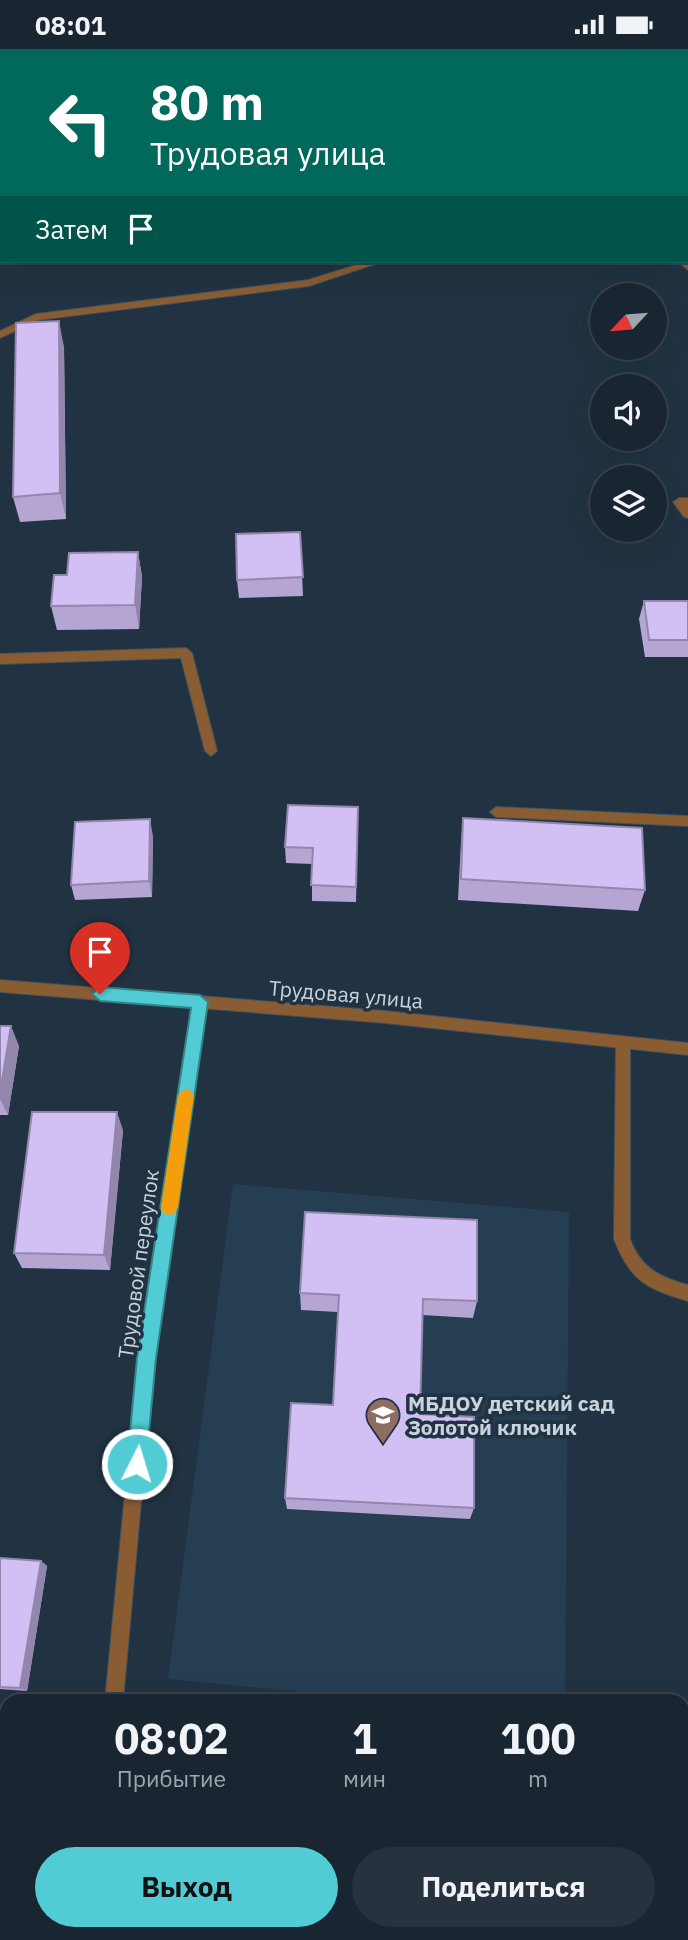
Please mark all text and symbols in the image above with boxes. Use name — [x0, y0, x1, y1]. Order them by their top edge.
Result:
text: 08:01 — [35, 8, 106, 42]
text: 80 m — [150, 70, 264, 133]
icon: left — [35, 77, 126, 168]
text: Трудовая улица — [150, 132, 386, 174]
icon: arrive — [122, 210, 160, 248]
text: Затем — [35, 212, 108, 246]
north arrow — [590, 283, 667, 361]
map controls — [590, 283, 667, 542]
button: sound — [590, 374, 667, 451]
button: layers — [590, 465, 667, 542]
pin — [70, 922, 130, 994]
icon: arrive — [81, 933, 119, 971]
street label: Трудовая улица — [268, 973, 424, 1015]
street label: Трудовой переулок — [111, 1168, 165, 1360]
place label: МБДОУ детский сад Золотой ключик — [408, 1389, 615, 1441]
school or university icon: МБДОУ детский сад Золотой ключик — [364, 1396, 402, 1445]
position arrow — [100, 1427, 174, 1501]
text: 08:02 — [114, 1711, 229, 1766]
text: 1 — [352, 1711, 377, 1766]
text: 100 — [500, 1711, 576, 1766]
text: Прибытие — [117, 1763, 226, 1793]
text: мин — [343, 1763, 386, 1793]
text: m — [528, 1763, 548, 1793]
button: Выход — [35, 1847, 338, 1927]
button: Поделиться — [352, 1847, 655, 1927]

